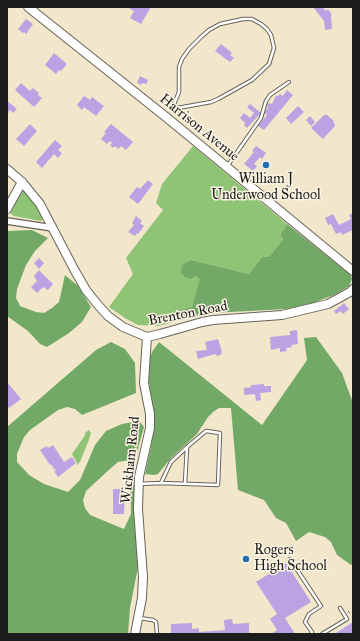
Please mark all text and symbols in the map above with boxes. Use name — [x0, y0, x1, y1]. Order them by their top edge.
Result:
street label: Harrison Avenue — [156, 91, 242, 165]
marker: William J Underwood School — [261, 160, 271, 170]
place label: William J Underwood School — [211, 172, 321, 204]
street label: Brenton Road — [147, 298, 229, 330]
street label: Wickham Road — [118, 415, 144, 505]
place label: Rogers High School — [254, 543, 327, 576]
marker: Rogers High School — [241, 554, 251, 564]

